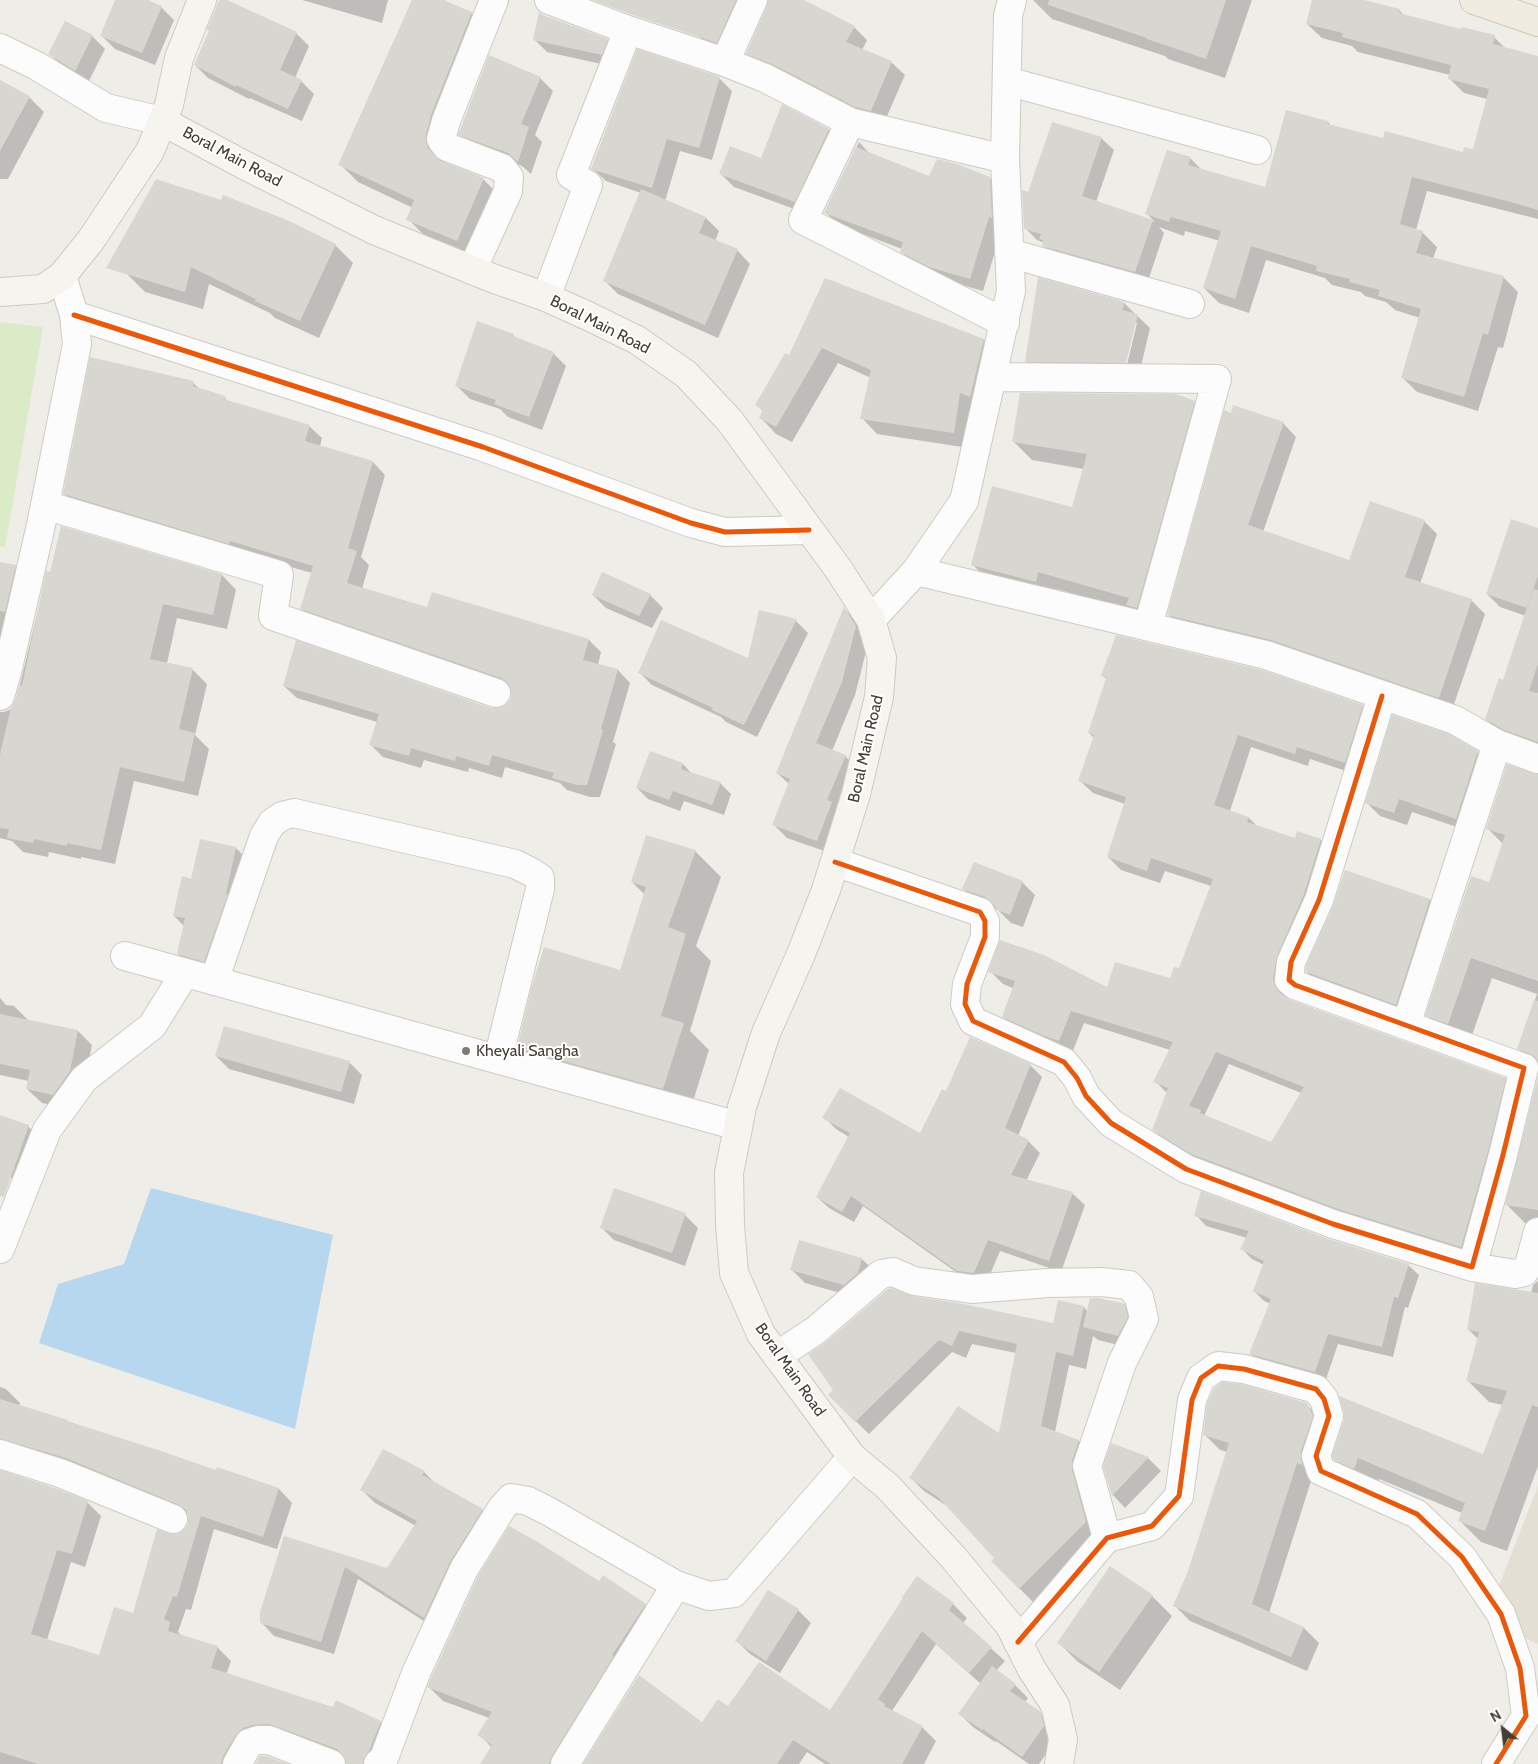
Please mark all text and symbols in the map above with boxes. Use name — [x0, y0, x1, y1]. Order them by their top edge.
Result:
street label: Boral Main Road — [179, 123, 285, 191]
street label: Boral Main Road — [547, 292, 653, 358]
street label: Boral Main Road — [844, 693, 888, 805]
place label: Kheyali Sangha — [476, 1041, 579, 1061]
marker: Kheyali Sangha — [460, 1045, 472, 1057]
street label: Boral Main Road — [751, 1320, 829, 1420]
north arrow — [1478, 1704, 1528, 1754]
text: N — [1487, 1706, 1504, 1726]

